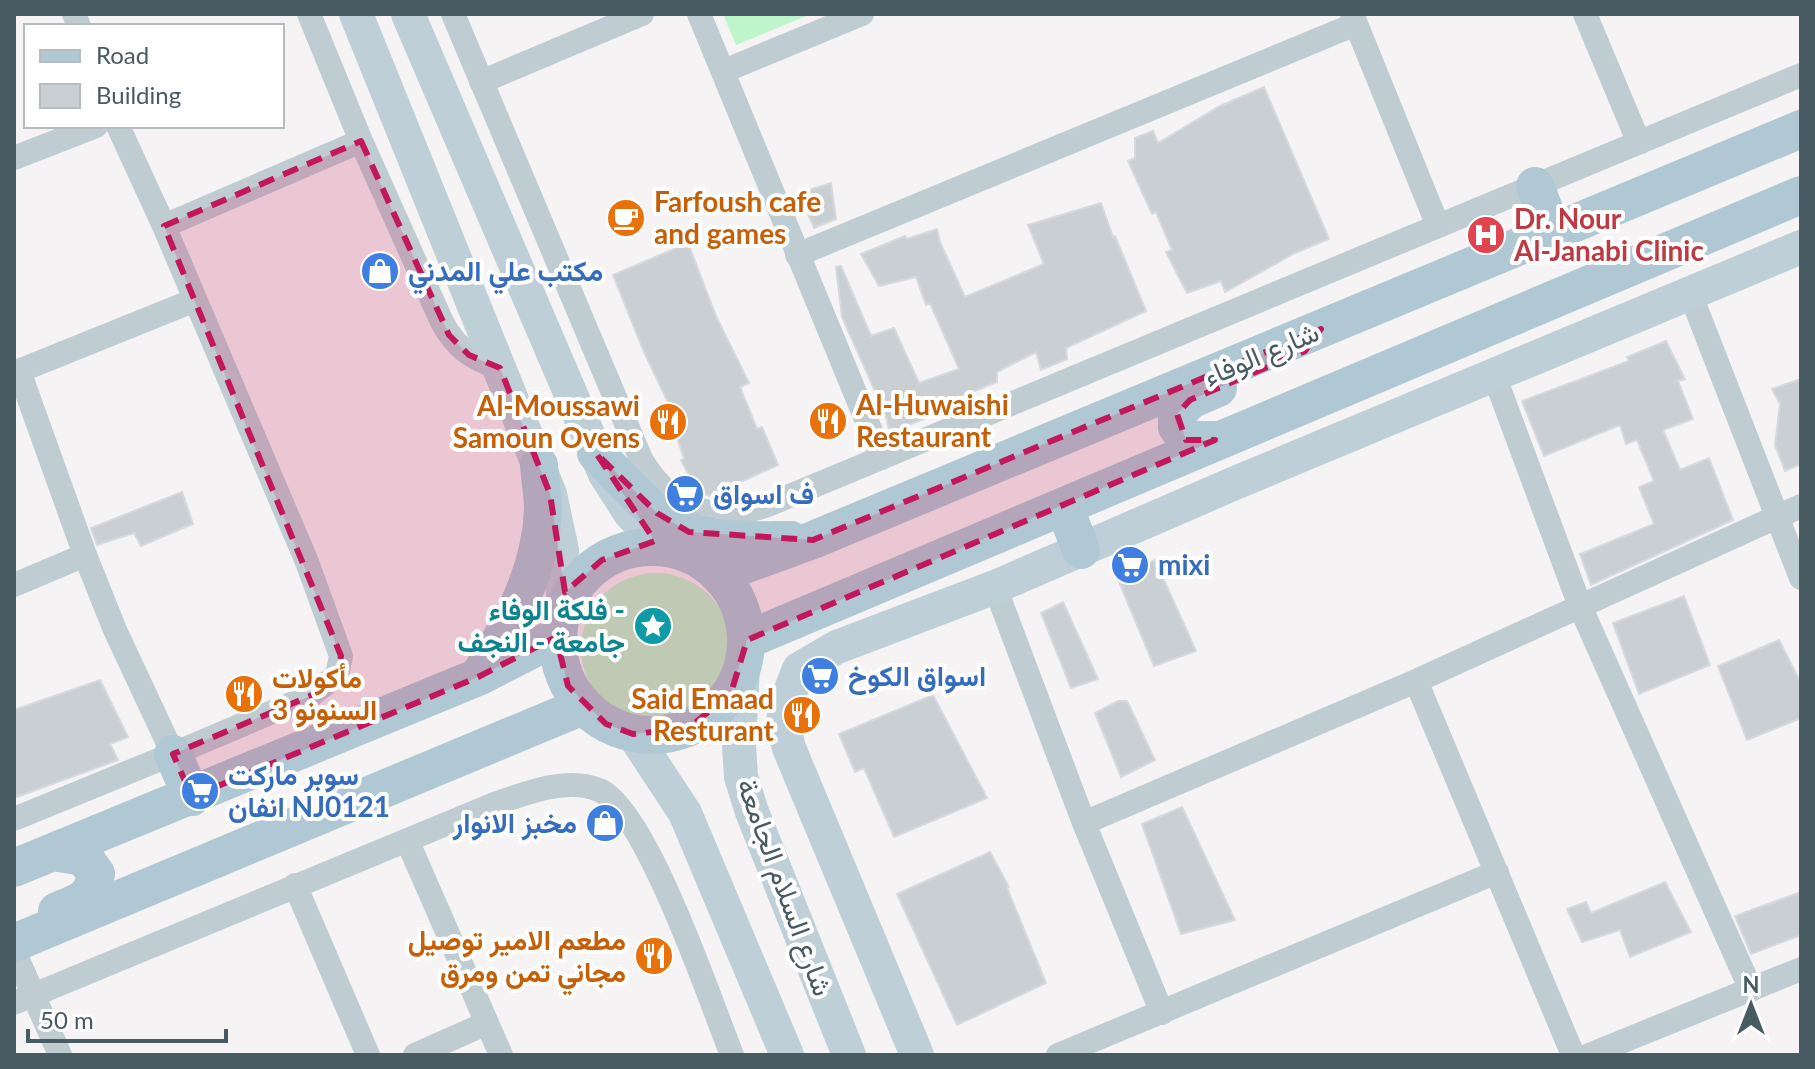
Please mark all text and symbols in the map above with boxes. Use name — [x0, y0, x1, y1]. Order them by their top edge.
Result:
legend — [24, 24, 284, 128]
text: Road — [96, 40, 149, 69]
text: Building — [96, 80, 181, 109]
place label: Farfoush cafe and games — [654, 184, 821, 250]
cafe icon: Farfoush cafe and games — [605, 197, 647, 239]
place label: Dr. Nour Al-Janabi Clinic — [1513, 201, 1704, 267]
hospital icon: Dr. Nour Al-Janabi Clinic — [1465, 214, 1507, 256]
shop icon: مكتب علي المدني — [359, 250, 401, 292]
place label: مكتب علي المدني — [408, 253, 603, 295]
street label: شارع الوفاء — [1198, 314, 1325, 395]
place label: Al-Huwaishi Restaurant — [855, 387, 1009, 453]
place label: Al-Moussawi Samoun Ovens — [453, 388, 640, 454]
restaurant icon: Al-Huwaishi Restaurant — [807, 400, 849, 442]
restaurant icon: Al-Moussawi Samoun Ovens — [647, 401, 689, 443]
supermarket icon: ف اسواق — [664, 473, 706, 515]
place label: ف اسواق — [713, 476, 814, 512]
supermarket icon: mixi — [1109, 544, 1151, 586]
place label: mixi — [1158, 547, 1210, 581]
place label: فلكة الوفاء - جامعة - النجف — [458, 592, 625, 659]
place icon: فلكة الوفاء - جامعة - النجف — [632, 605, 674, 647]
supermarket icon: اسواق الكوخ — [799, 655, 841, 697]
place label: اسواق الكوخ — [848, 658, 986, 695]
place label: مأكولات السنونو 3 — [272, 660, 377, 728]
restaurant icon: مأكولات السنونو 3 — [223, 673, 265, 715]
place label: Said Emaad Resturant — [631, 681, 775, 747]
restaurant icon: Said Emaad Resturant — [781, 694, 823, 736]
place label: سوبر ماركت انفان NJ0121 — [228, 757, 390, 823]
supermarket icon: سوبر ماركت انفان NJ0121 — [179, 770, 221, 812]
street label: شارع السلام الجامعة — [728, 773, 841, 1001]
shop icon: مخبز الانوار — [584, 802, 626, 844]
place label: مخبز الانوار — [452, 805, 577, 841]
place label: مطعم الامير توصيل مجاني تمن ومرق — [408, 922, 626, 996]
restaurant icon: مطعم الامير توصيل مجاني تمن ومرق — [633, 935, 675, 977]
north arrow — [1711, 965, 1791, 1045]
text: N — [1743, 971, 1759, 998]
scale bar — [28, 993, 226, 1043]
text: 50 m — [40, 1005, 94, 1034]

